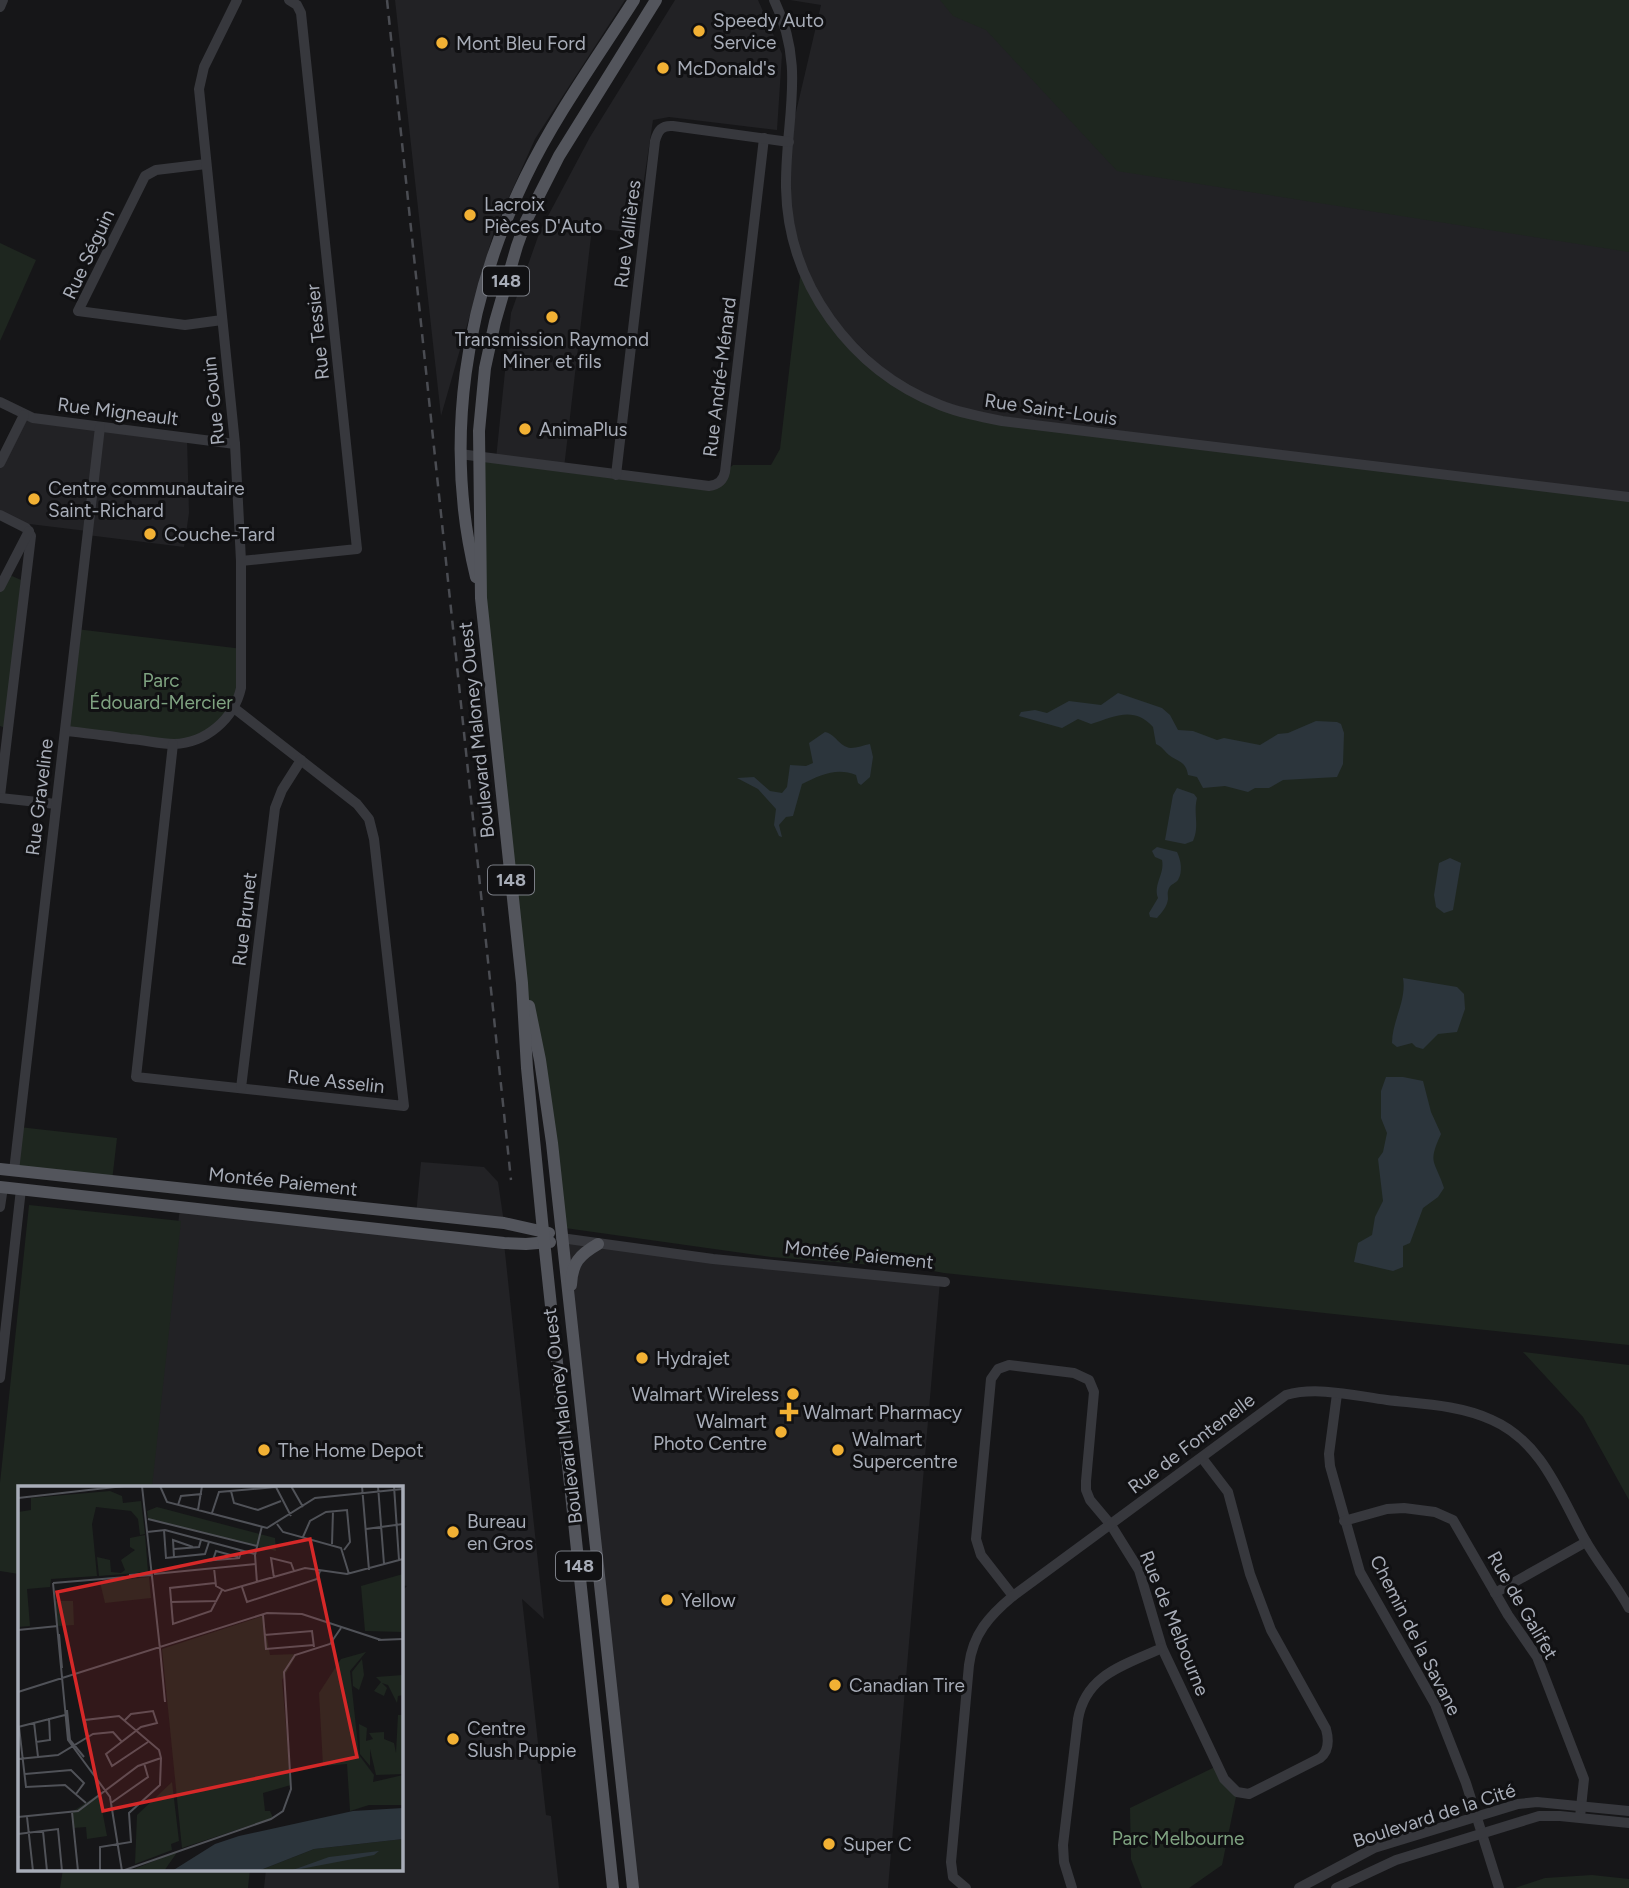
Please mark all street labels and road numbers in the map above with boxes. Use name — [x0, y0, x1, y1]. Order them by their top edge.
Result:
street label: Rue Vallières — [609, 179, 646, 289]
street label: Rue Séguin — [58, 206, 119, 303]
road number: 148 — [483, 267, 529, 296]
street label: Rue Tessier — [301, 282, 334, 381]
street label: Rue André-Ménard — [698, 296, 741, 458]
street label: Rue Gouin — [197, 356, 230, 446]
street label: Rue Saint-Louis — [983, 389, 1119, 430]
street label: Rue Migneault — [56, 393, 180, 430]
street label: Boulevard Maloney Ouest — [454, 621, 499, 839]
street label: Rue Graveline — [21, 737, 58, 857]
road number: 148 — [488, 866, 534, 894]
street label: Rue Brunet — [227, 871, 262, 967]
street label: Rue Asselin — [286, 1065, 386, 1098]
street label: Montée Paiement — [207, 1162, 359, 1201]
street label: Montée Paiement — [783, 1235, 935, 1274]
street label: Boulevard Maloney Ouest — [538, 1307, 587, 1525]
street label: Rue de Fontenelle — [1123, 1388, 1259, 1499]
street label: Rue de Melbourne — [1135, 1547, 1214, 1699]
street label: Rue de Galifet — [1482, 1547, 1563, 1663]
street label: Chemin de la Savane — [1365, 1551, 1466, 1719]
road number: 148 — [556, 1552, 602, 1581]
street label: Boulevard de la Cité — [1350, 1778, 1518, 1853]

